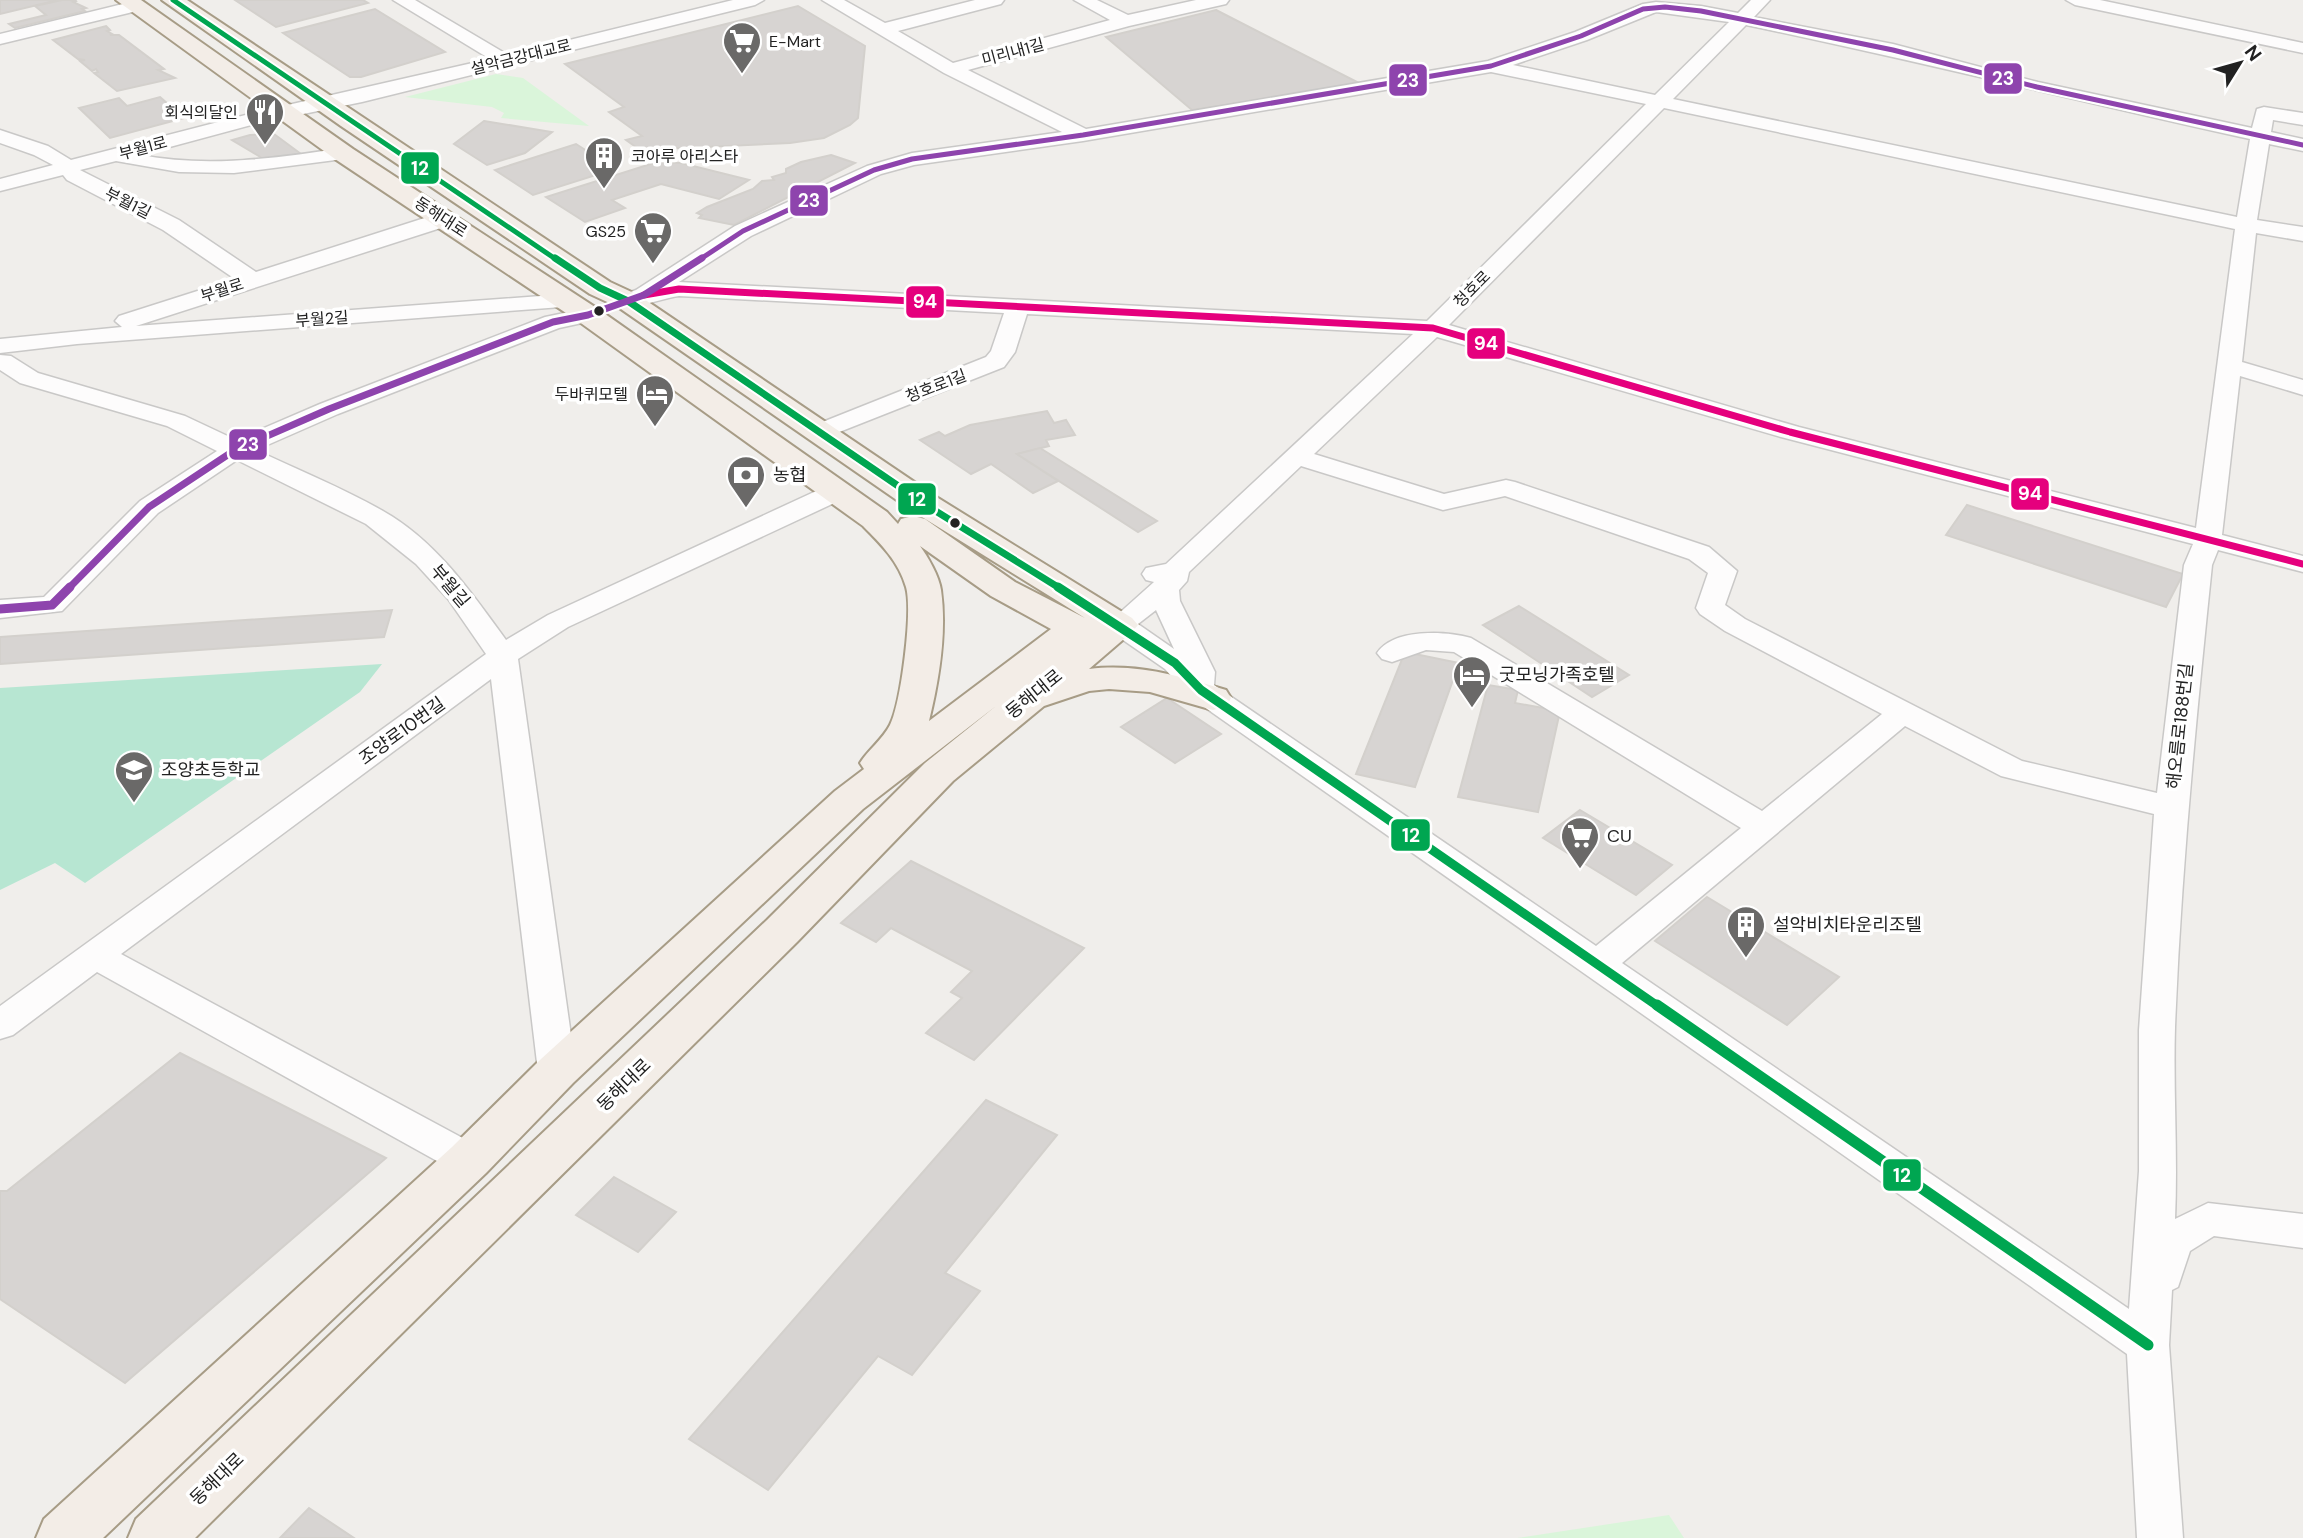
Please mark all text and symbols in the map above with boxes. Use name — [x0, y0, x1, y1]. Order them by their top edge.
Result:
supermarket icon: E-Mart — [721, 20, 763, 75]
north arrow — [2205, 28, 2275, 98]
place label: E-Mart — [769, 31, 821, 52]
street label: 설악금강대교로 — [468, 34, 574, 80]
street label: 미리내1길 — [979, 34, 1047, 70]
text: N — [2239, 40, 2267, 66]
line badge: 23 — [1983, 62, 2023, 95]
line badge: 23 — [1388, 63, 1428, 97]
text: 23 — [1992, 66, 2014, 91]
text: 23 — [1397, 68, 1419, 93]
restaurant icon: 회식의달인 — [244, 91, 286, 146]
place label: 회식의달인 — [164, 102, 238, 123]
street label: 부월1로 — [117, 131, 170, 165]
building icon: 코아루 아리스타 — [583, 135, 625, 190]
place label: 코아루 아리스타 — [631, 146, 739, 167]
line badge: 12 — [400, 151, 440, 185]
text: 12 — [411, 156, 429, 181]
street label: 부월1길 — [101, 182, 155, 224]
line badge: 23 — [789, 184, 829, 217]
text: 23 — [798, 188, 820, 213]
street label: 동해대로 — [411, 192, 472, 242]
supermarket icon: GS25 — [632, 210, 674, 265]
place label: GS25 — [586, 221, 626, 242]
street label: 청호로 — [1449, 266, 1495, 312]
street label: 부월로 — [198, 273, 247, 307]
line badge: 94 — [905, 285, 945, 319]
text: 94 — [913, 289, 937, 314]
unlabelled marker — [592, 304, 606, 318]
street label: 부월2길 — [295, 307, 349, 331]
line badge: 94 — [1466, 327, 1506, 360]
text: 94 — [1474, 331, 1498, 356]
street label: 청호로1길 — [902, 365, 970, 407]
hotel icon: 두바퀴모텔 — [634, 373, 676, 428]
place label: 두바퀴모텔 — [554, 384, 628, 405]
line badge: 23 — [228, 428, 268, 461]
text: 23 — [237, 432, 259, 457]
bank icon: 농협 — [725, 454, 767, 509]
place label: 농협 — [773, 463, 806, 487]
line badge: 94 — [2010, 477, 2050, 511]
text: 94 — [2018, 481, 2042, 506]
line badge: 12 — [897, 482, 937, 516]
text: 12 — [908, 487, 926, 512]
unlabelled marker — [948, 516, 962, 530]
street label: 부월길 — [425, 559, 475, 613]
hotel icon: 굿모닝가족호텔 — [1451, 654, 1493, 709]
street label: 해오름로188번길 — [2161, 662, 2199, 790]
place label: 굿모닝가족호텔 — [1499, 663, 1615, 687]
street label: 동해대로 — [1001, 664, 1067, 724]
street label: 조양로10번길 — [354, 692, 450, 770]
school or university icon: 조양초등학교 — [113, 749, 155, 804]
place label: 조양초등학교 — [161, 758, 260, 782]
supermarket icon: CU — [1559, 815, 1601, 870]
line badge: 12 — [1390, 818, 1431, 852]
text: 12 — [1402, 823, 1420, 848]
place label: CU — [1607, 824, 1632, 848]
building icon: 설악비치타운리조텔 — [1725, 904, 1767, 959]
place label: 설악비치타운리조텔 — [1773, 913, 1922, 937]
street label: 동해대로 — [592, 1053, 656, 1117]
line badge: 12 — [1882, 1158, 1922, 1192]
text: 12 — [1893, 1163, 1911, 1188]
street label: 동해대로 — [185, 1447, 249, 1511]

